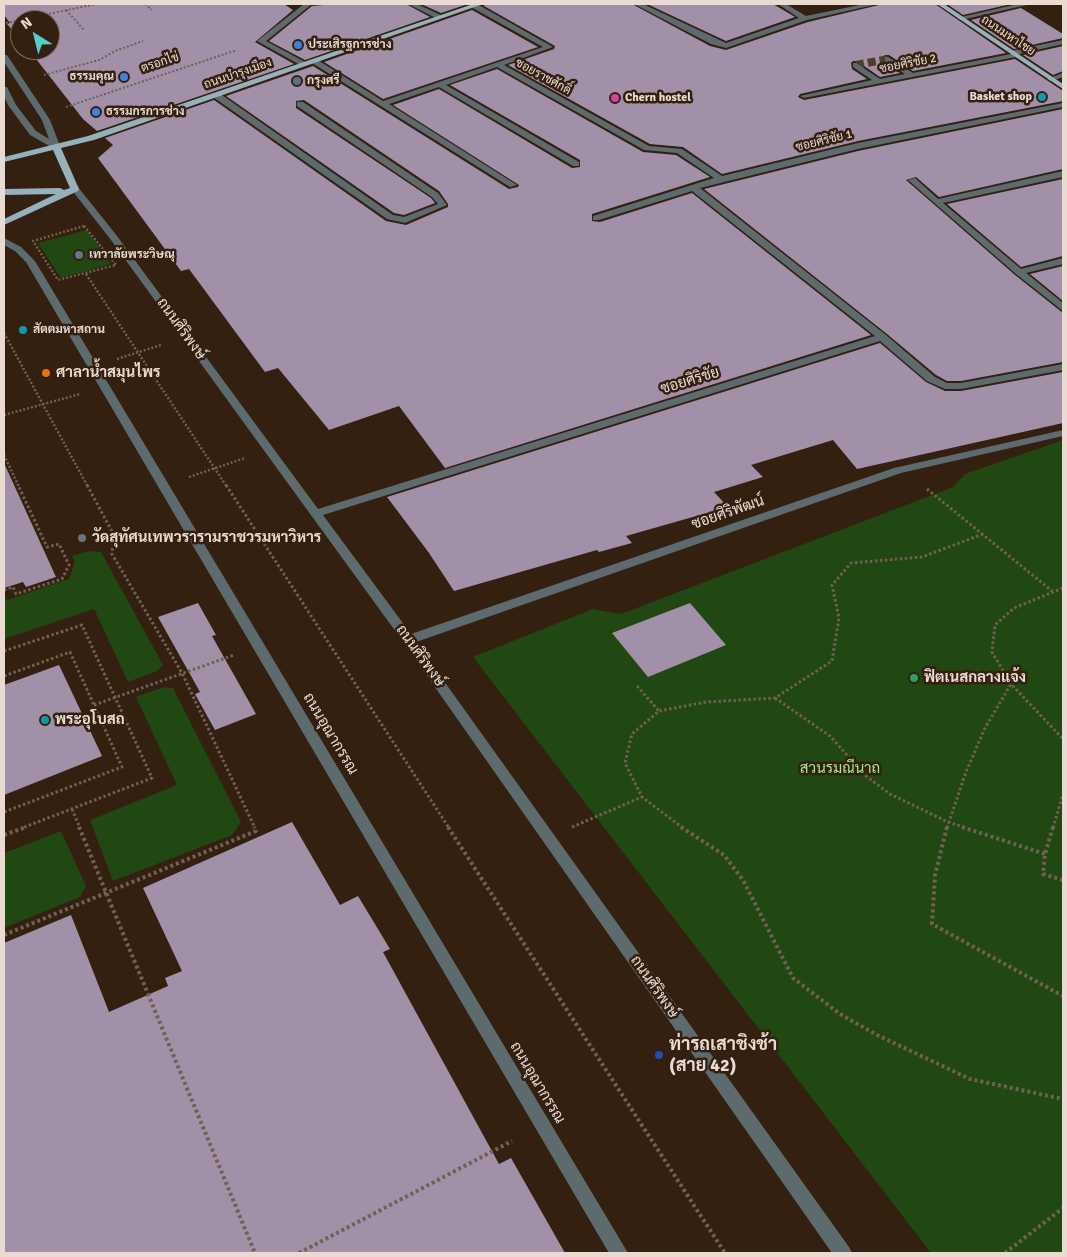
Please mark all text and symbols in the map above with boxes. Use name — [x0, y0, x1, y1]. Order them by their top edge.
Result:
north arrow — [10, 10, 60, 60]
street label: ถนนมหาไชย — [978, 13, 1038, 59]
text: N — [18, 14, 35, 33]
place label: ประเสิรฐการช่าง — [308, 38, 392, 52]
marker: ประเสิรฐการช่าง — [292, 39, 304, 51]
street label: ตรอกไข่ — [139, 50, 181, 76]
street label: ซอยศิริชัย 2 — [878, 51, 938, 77]
street label: ถนนบำรุงเมือง — [202, 56, 274, 92]
street label: ซอยราชศักดิ์ — [513, 56, 573, 98]
place label: ธรรมคุณ — [69, 70, 114, 84]
marker: ธรรมคุณ — [118, 71, 130, 83]
place label: กรุงศรี — [307, 74, 339, 88]
marker: กรุงศรี — [291, 75, 303, 87]
place label: Basket shop — [969, 90, 1032, 104]
place label: Chern hostel — [625, 91, 691, 105]
marker: Basket shop — [1036, 91, 1048, 103]
marker: Chern hostel — [609, 92, 621, 104]
place label: ธรรมกรการช่าง — [106, 105, 185, 119]
marker: ธรรมกรการช่าง — [90, 106, 102, 118]
street label: ซอยศิริชัย 1 — [794, 127, 854, 155]
place label: เทวาลัยพระวิษณุ — [89, 248, 175, 262]
marker: เทวาลัยพระวิษณุ — [73, 249, 85, 261]
street label: ถนนศิริพงษ์ — [153, 295, 209, 363]
place label: สัตตมหาสถาน — [33, 323, 105, 337]
marker: สัตตมหาสถาน — [17, 324, 29, 336]
place label: ศาลาน้ำสมุนไพร — [56, 364, 161, 382]
street label: ซอยศิริชัย — [658, 364, 722, 398]
marker: ศาลาน้ำสมุนไพร — [40, 367, 52, 379]
street label: ซอยศิริพัฒน์ — [689, 492, 767, 534]
place label: วัดสุทัศนเทพวรารามราชวรมหาวิหาร — [92, 529, 321, 547]
marker: วัดสุทัศนเทพวรารามราชวรมหาวิหาร — [76, 532, 88, 544]
street label: ถนนศิริพงษ์ — [392, 622, 448, 690]
place label: ฟิตเนสกลางแจ้ง — [924, 669, 1026, 687]
marker: ฟิตเนสกลางแจ้ง — [908, 672, 920, 684]
street label: ถนนอุณากรรณ — [299, 690, 361, 778]
place label: พระอุโบสถ — [55, 711, 125, 729]
marker: พระอุโบสถ — [39, 714, 51, 726]
park label: สวนรมณีนาถ — [800, 760, 880, 778]
street label: ถนนศิริพงษ์ — [626, 952, 682, 1022]
place label: ท่ารถเสาชิงช้า (สาย 42) — [669, 1034, 777, 1076]
street label: ถนนอุณากรรณ — [506, 1039, 568, 1127]
marker: ท่ารถเสาชิงช้า (สาย 42) — [653, 1049, 665, 1061]

